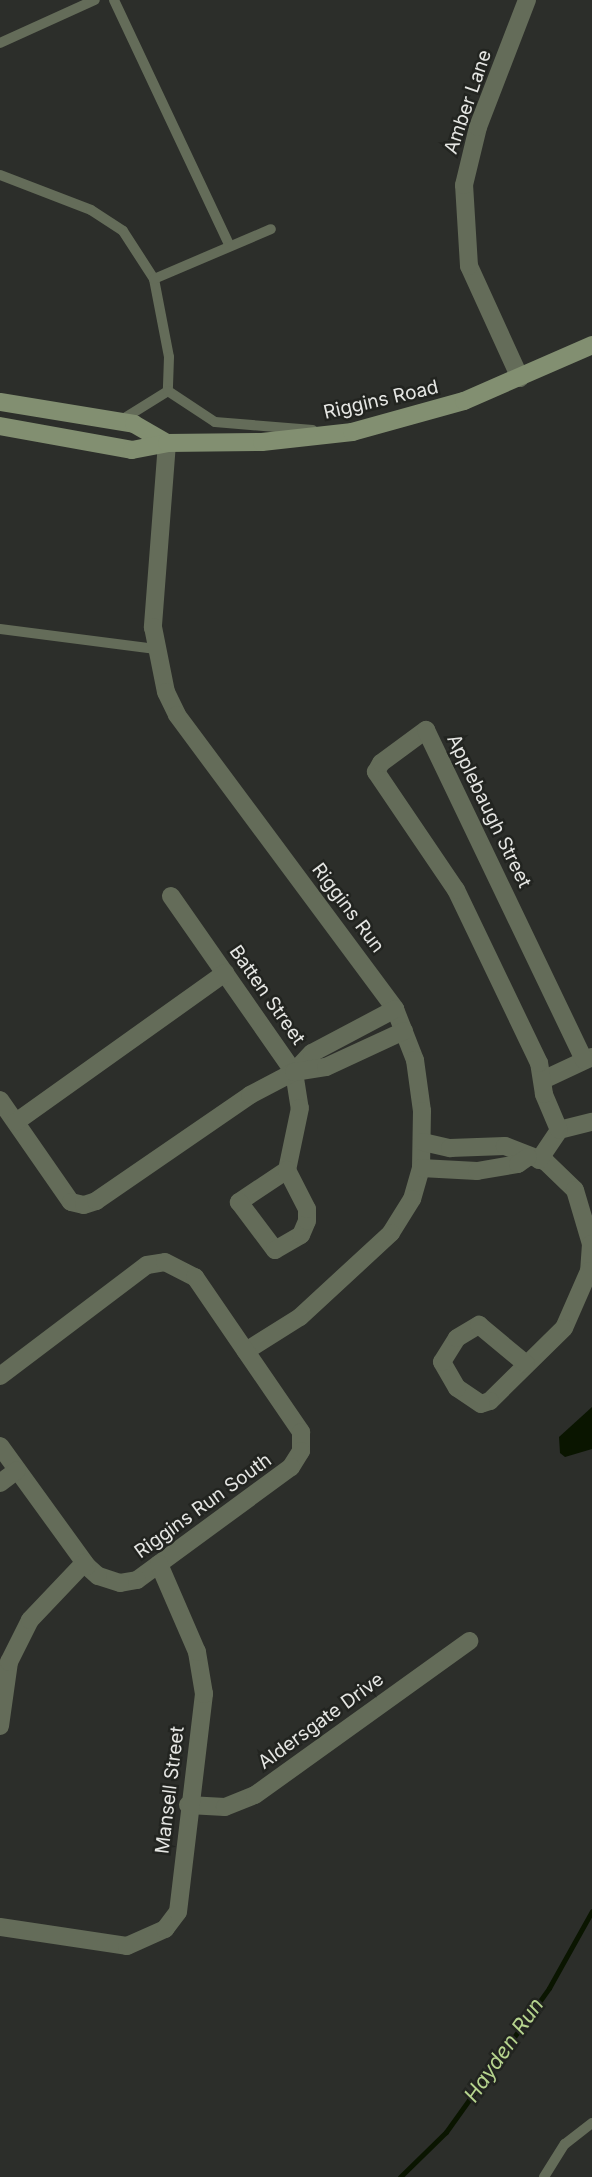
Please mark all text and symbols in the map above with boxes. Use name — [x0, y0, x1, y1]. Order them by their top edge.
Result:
street label: Amber Lane — [440, 47, 496, 157]
street label: Riggins Road — [321, 376, 441, 424]
street label: Applebaugh Street — [442, 731, 536, 891]
street label: Riggins Run — [307, 859, 389, 957]
street label: Batten Street — [224, 941, 310, 1049]
street label: Riggins Run South — [130, 1449, 276, 1563]
street label: Aldersgate Drive — [254, 1668, 388, 1774]
street label: Mansell Street — [151, 1725, 189, 1855]
water label: Hayden Run — [459, 1993, 549, 2107]

